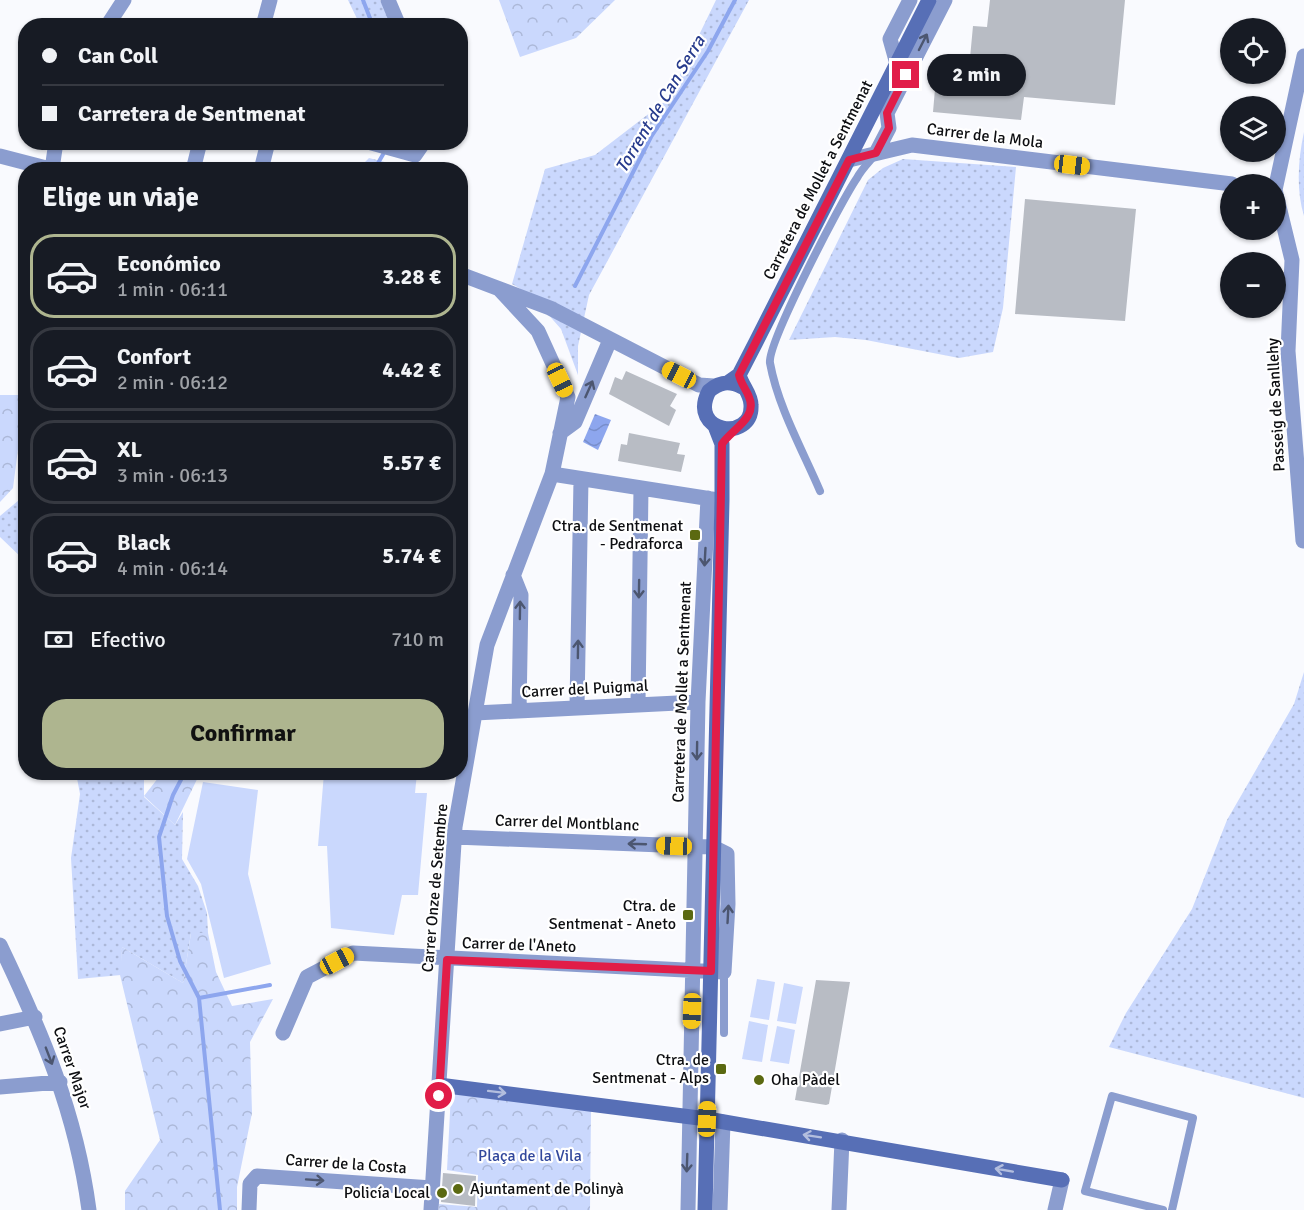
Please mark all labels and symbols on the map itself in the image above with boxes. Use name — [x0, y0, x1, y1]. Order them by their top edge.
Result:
water label: Torrent de Can Serra — [610, 31, 710, 177]
one-way arrow — [918, 33, 930, 51]
callout: 2 min — [927, 54, 1026, 96]
route end — [892, 61, 919, 88]
street label: Carretera de Mollet a Sentmenat — [759, 77, 877, 283]
street label: Carrer de la Mola — [926, 119, 1044, 153]
car — [1053, 154, 1091, 176]
street label: Passeig de Sanllehy — [1262, 337, 1289, 472]
car — [659, 359, 699, 391]
car — [544, 360, 576, 400]
one-way arrow — [584, 381, 595, 399]
place label: Ctra. de Sentmenat - Pedraforca — [552, 516, 683, 554]
marker: Ctra. de Sentmenat - Pedraforca — [688, 528, 702, 542]
one-way arrow — [699, 546, 710, 566]
one-way arrow — [633, 578, 645, 598]
street label: Carretera de Mollet a Sentmenat — [668, 581, 696, 803]
one-way arrow — [515, 601, 526, 621]
one-way arrow — [572, 639, 584, 659]
street label: Carrer del Puigmal — [521, 676, 649, 702]
one-way arrow — [691, 741, 703, 761]
street label: Carrer Onze de Setembre — [418, 803, 452, 973]
street label: Carrer del Montblanc — [495, 810, 639, 836]
car — [656, 836, 692, 856]
one-way arrow — [627, 839, 647, 850]
place label: Ctra. de Sentmenat - Aneto — [549, 896, 676, 934]
one-way arrow — [722, 905, 733, 924]
marker: Ctra. de Sentmenat - Aneto — [681, 908, 695, 922]
street label: Carrer de l'Aneto — [462, 933, 576, 957]
car — [317, 945, 357, 977]
car — [682, 993, 702, 1029]
street label: Carrer Major — [48, 1024, 96, 1112]
one-way arrow — [45, 1046, 56, 1064]
place label: Ctra. de Sentmenat - Alps — [592, 1050, 709, 1088]
marker: Ctra. de Sentmenat - Alps — [714, 1062, 728, 1076]
place label: Oha Pàdel — [771, 1070, 840, 1090]
marker: Oha Pàdel — [752, 1073, 766, 1087]
route start — [425, 1082, 452, 1109]
one-way arrow — [487, 1087, 507, 1098]
car — [697, 1101, 717, 1137]
one-way arrow — [803, 1130, 823, 1141]
park label: Plaça de la Vila — [478, 1146, 582, 1166]
street label: Carrer de la Costa — [285, 1150, 407, 1178]
one-way arrow — [681, 1153, 693, 1173]
one-way arrow — [995, 1164, 1015, 1175]
one-way arrow — [305, 1175, 325, 1186]
place label: Ajuntament de Polinyà — [470, 1179, 624, 1199]
marker: Ajuntament de Polinyà — [451, 1182, 465, 1196]
place label: Policía Local — [344, 1183, 430, 1203]
marker: Policía Local — [435, 1186, 449, 1200]

